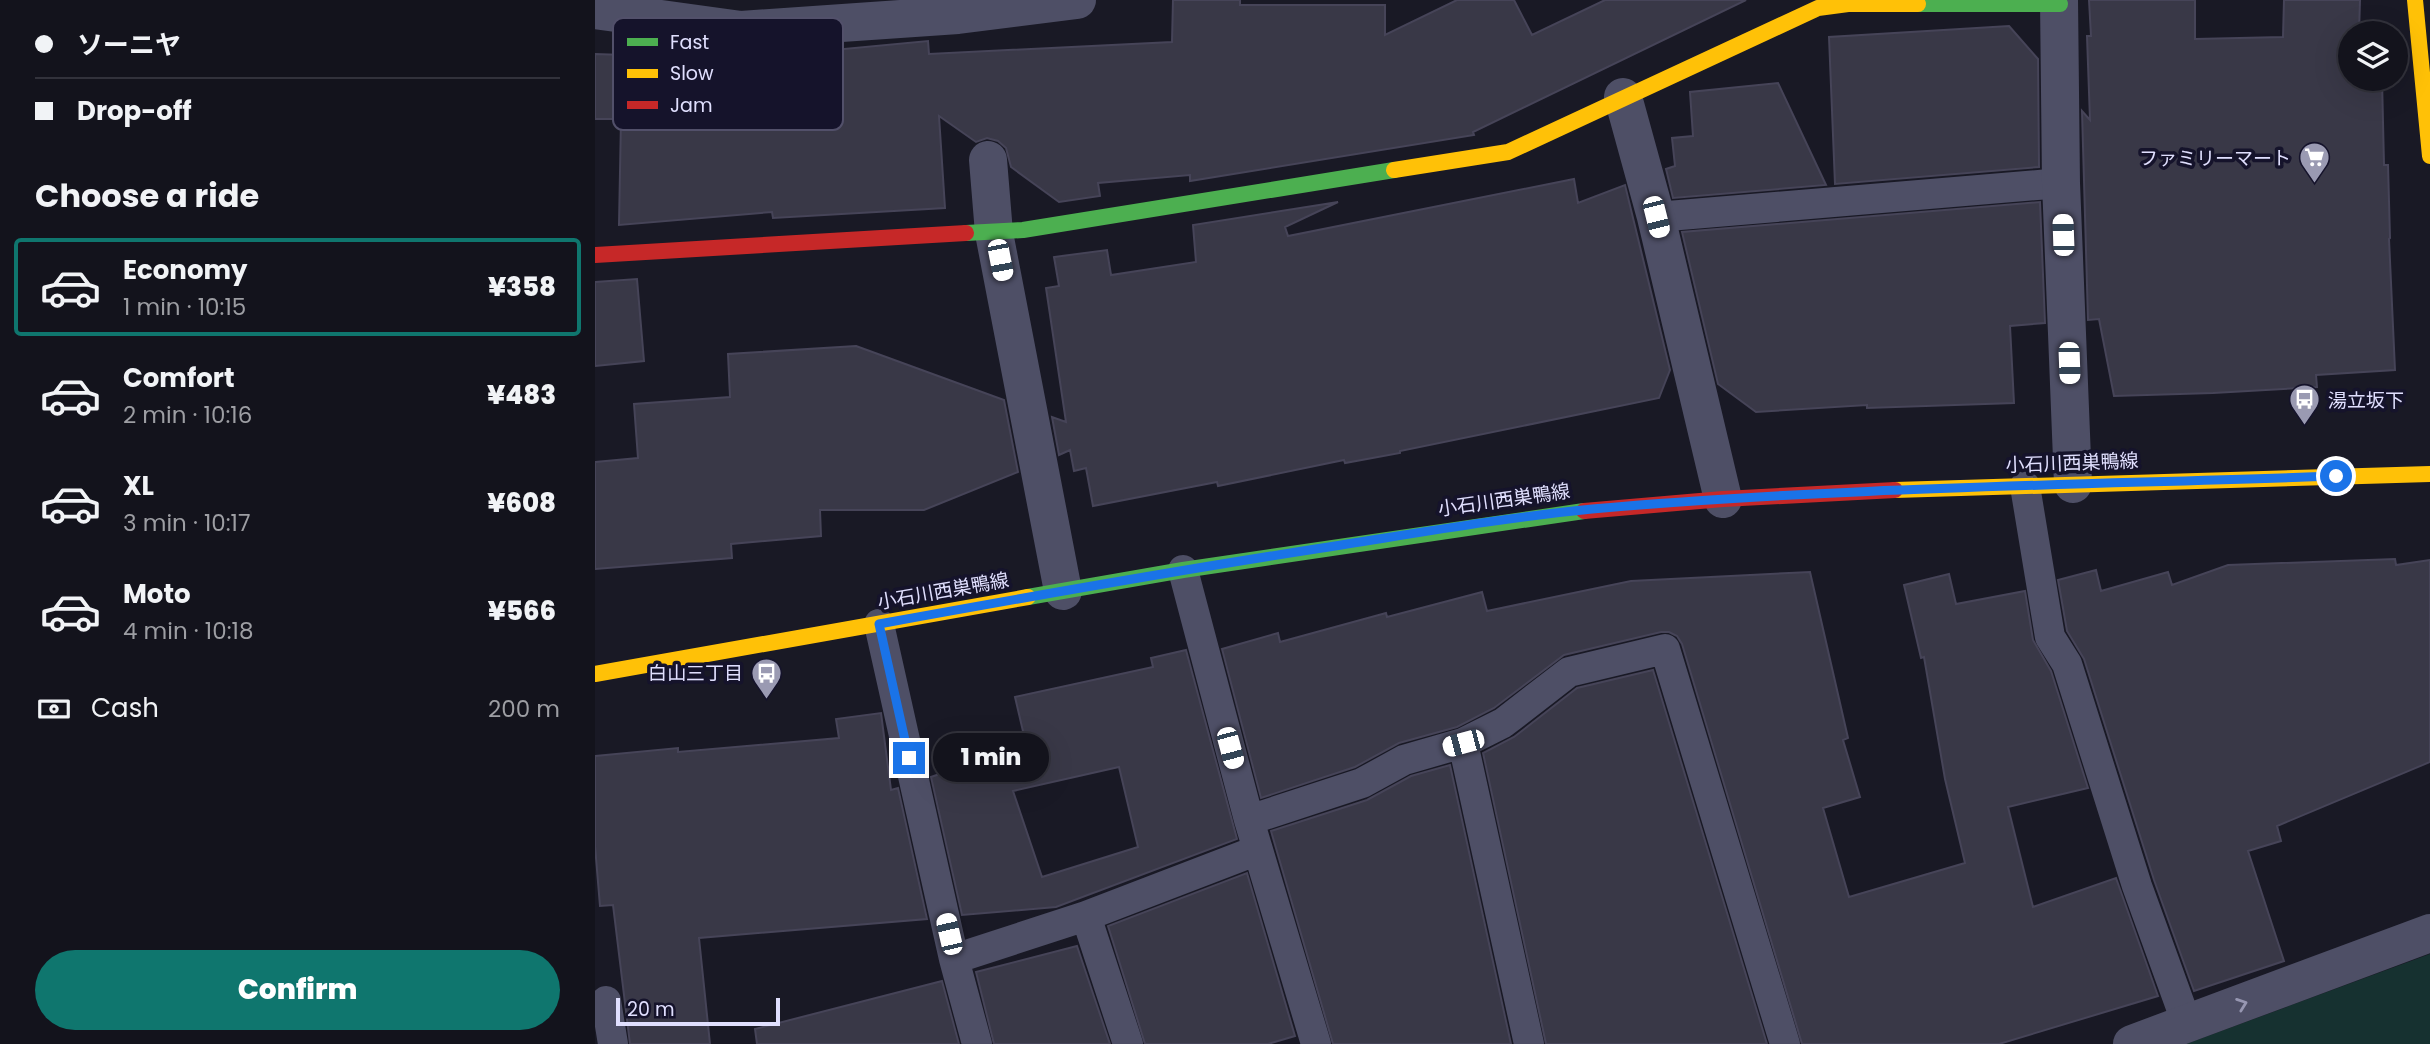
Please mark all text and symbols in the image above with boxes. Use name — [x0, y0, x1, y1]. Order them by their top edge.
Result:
legend — [613, 18, 843, 130]
map controls — [2338, 21, 2408, 91]
button: layers — [2338, 21, 2408, 91]
text: ソーニヤ — [77, 27, 181, 63]
text: Fast — [670, 29, 709, 56]
text: Slow — [670, 60, 714, 87]
text: Jam — [670, 92, 712, 119]
text: Drop-off — [77, 93, 192, 129]
supermarket icon: ファミリーマート — [2297, 141, 2331, 185]
place label: ファミリーマート — [2139, 145, 2291, 172]
text: Choose a ride — [35, 173, 259, 218]
car — [1641, 194, 1672, 240]
car — [2052, 214, 2075, 256]
car — [986, 237, 1015, 283]
text: Economy — [123, 252, 247, 288]
icon: car — [39, 256, 102, 319]
text: ¥358 — [488, 269, 556, 305]
text: 1 min · 10:15 — [123, 291, 246, 323]
car — [2058, 342, 2081, 384]
text: Comfort — [123, 360, 235, 396]
icon: car — [39, 364, 102, 427]
text: ¥483 — [487, 377, 556, 413]
bus stop icon: 湯立坂下 — [2288, 383, 2322, 427]
place label: 湯立坂下 — [2328, 387, 2404, 414]
text: 2 min · 10:16 — [123, 399, 252, 431]
street label: 小石川西巣鴨線 — [2005, 447, 2139, 479]
route start — [2320, 460, 2352, 492]
text: XL — [123, 468, 154, 504]
icon: car — [39, 472, 102, 535]
street label: 小石川西巣鴨線 — [1436, 477, 1572, 523]
text: ¥608 — [487, 485, 556, 521]
text: 3 min · 10:17 — [123, 507, 251, 539]
street label: 小石川西巣鴨線 — [875, 566, 1011, 616]
text: Moto — [123, 576, 191, 612]
icon: car — [39, 580, 102, 643]
text: ¥566 — [488, 593, 556, 629]
text: 4 min · 10:18 — [123, 615, 253, 647]
bus stop icon: 白山三丁目 — [749, 656, 783, 700]
place label: 白山三丁目 — [648, 660, 743, 687]
icon: cash — [35, 690, 73, 728]
text: Cash — [91, 690, 159, 726]
text: 200 m — [488, 693, 560, 725]
car — [1215, 725, 1246, 771]
car — [1440, 727, 1487, 759]
callout: 1 min — [933, 734, 1049, 782]
text: 1 min — [961, 741, 1021, 773]
route end — [893, 742, 925, 774]
car — [935, 911, 964, 957]
button: Confirm — [35, 950, 560, 1030]
scale bar — [616, 995, 781, 1027]
text: 20 m — [627, 996, 675, 1023]
one-way arrow — [2235, 998, 2247, 1012]

